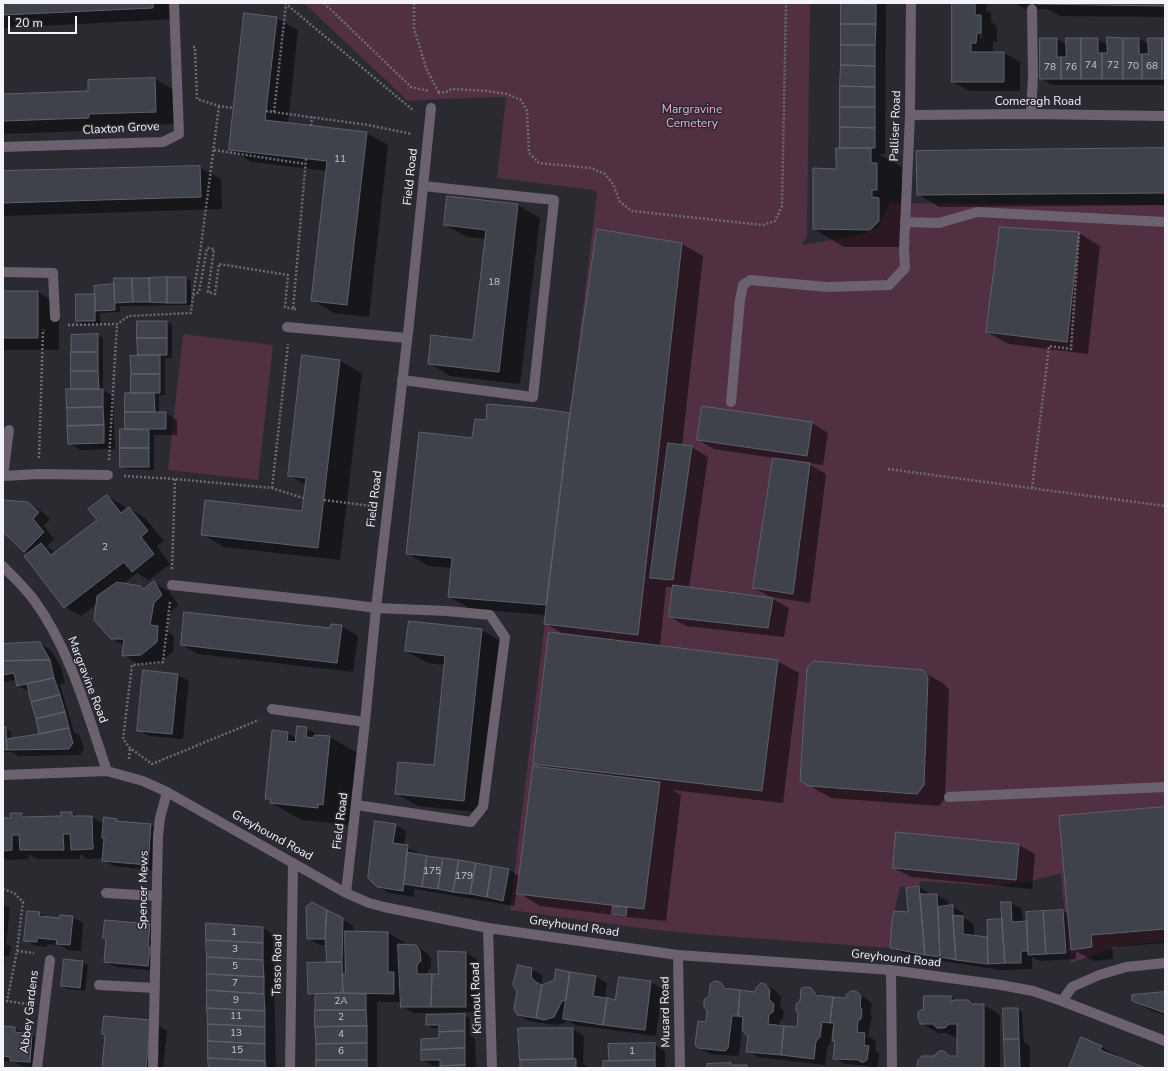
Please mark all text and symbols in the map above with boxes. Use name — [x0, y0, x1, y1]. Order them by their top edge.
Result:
scale bar — [10, 8, 79, 34]
text: 20 m — [15, 15, 43, 31]
house number: 74 — [1085, 60, 1097, 72]
house number: 72 — [1107, 60, 1119, 72]
house number: 70 — [1127, 61, 1139, 73]
house number: 68 — [1146, 61, 1158, 73]
house number: 78 — [1044, 62, 1056, 74]
house number: 76 — [1065, 62, 1077, 74]
street label: Palliser Road — [888, 90, 904, 162]
street label: Comeragh Road — [995, 95, 1081, 109]
park label: Margravine Cemetery — [662, 103, 722, 131]
street label: Claxton Grove — [82, 120, 160, 138]
street label: Field Road — [401, 148, 421, 206]
house number: 11 — [334, 154, 346, 166]
house number: 18 — [488, 277, 500, 289]
street label: Field Road — [364, 470, 386, 528]
house number: 2 — [102, 542, 108, 554]
street label: Margravine Road — [64, 635, 110, 725]
street label: Field Road — [330, 792, 352, 850]
street label: Greyhound Road — [229, 808, 315, 864]
street label: Spencer Mews — [136, 850, 152, 930]
house number: 175 — [423, 866, 441, 878]
house number: 179 — [455, 871, 473, 883]
street label: Greyhound Road — [528, 914, 620, 940]
house number: 1 — [231, 927, 237, 939]
street label: Tasso Road — [270, 934, 286, 996]
house number: 3 — [232, 944, 238, 956]
street label: Greyhound Road — [850, 947, 942, 971]
house number: 5 — [232, 961, 238, 973]
street label: Kinnoul Road — [469, 962, 485, 1034]
street label: Abbey Gardens — [18, 970, 42, 1054]
street label: Musard Road — [658, 976, 674, 1048]
house number: 7 — [232, 978, 238, 990]
house number: 9 — [233, 995, 239, 1007]
house number: 2A — [334, 996, 348, 1008]
house number: 11 — [230, 1011, 242, 1023]
house number: 2 — [338, 1012, 344, 1024]
house number: 13 — [230, 1028, 242, 1040]
house number: 4 — [338, 1029, 344, 1041]
house number: 15 — [231, 1045, 243, 1057]
house number: 6 — [338, 1046, 344, 1058]
house number: 1 — [629, 1046, 635, 1058]

